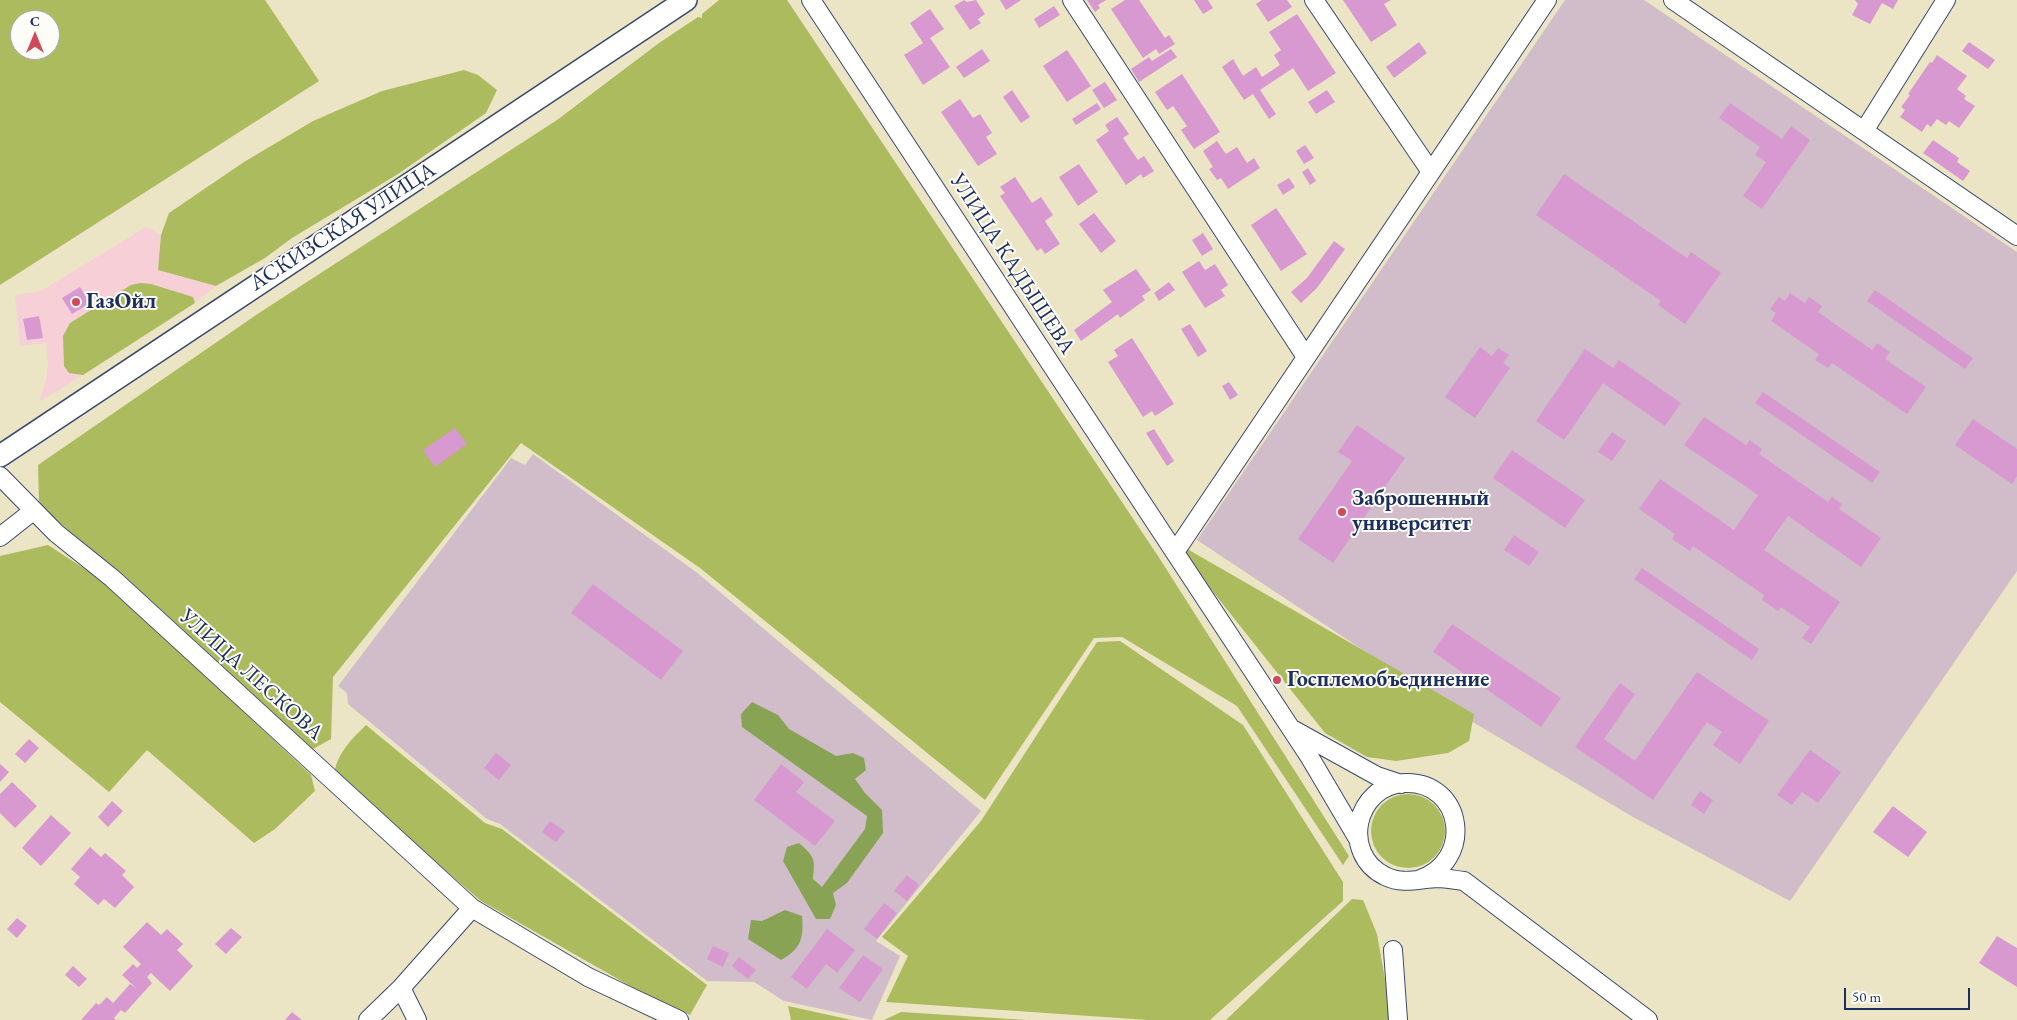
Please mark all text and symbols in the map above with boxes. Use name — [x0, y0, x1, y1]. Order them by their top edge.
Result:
north arrow — [10, 10, 60, 60]
text: С — [30, 12, 40, 30]
street label: АСКИЗСКАЯ УЛИЦА — [245, 157, 441, 297]
street label: УЛИЦА КАДЫШЕВА — [944, 169, 1080, 359]
place label: ГазОйл — [86, 289, 156, 315]
marker: ГазОйл — [70, 296, 82, 308]
place label: Заброшенный университет — [1352, 486, 1489, 538]
marker: Заброшенный университет — [1336, 506, 1348, 518]
street label: УЛИЦА ЛЕСКОВА — [174, 603, 328, 747]
place label: Госплемобъединение — [1287, 667, 1489, 693]
marker: Госплемобъединение — [1271, 674, 1283, 686]
scale bar — [1847, 978, 1973, 1010]
text: 50 m — [1852, 987, 1881, 1006]

